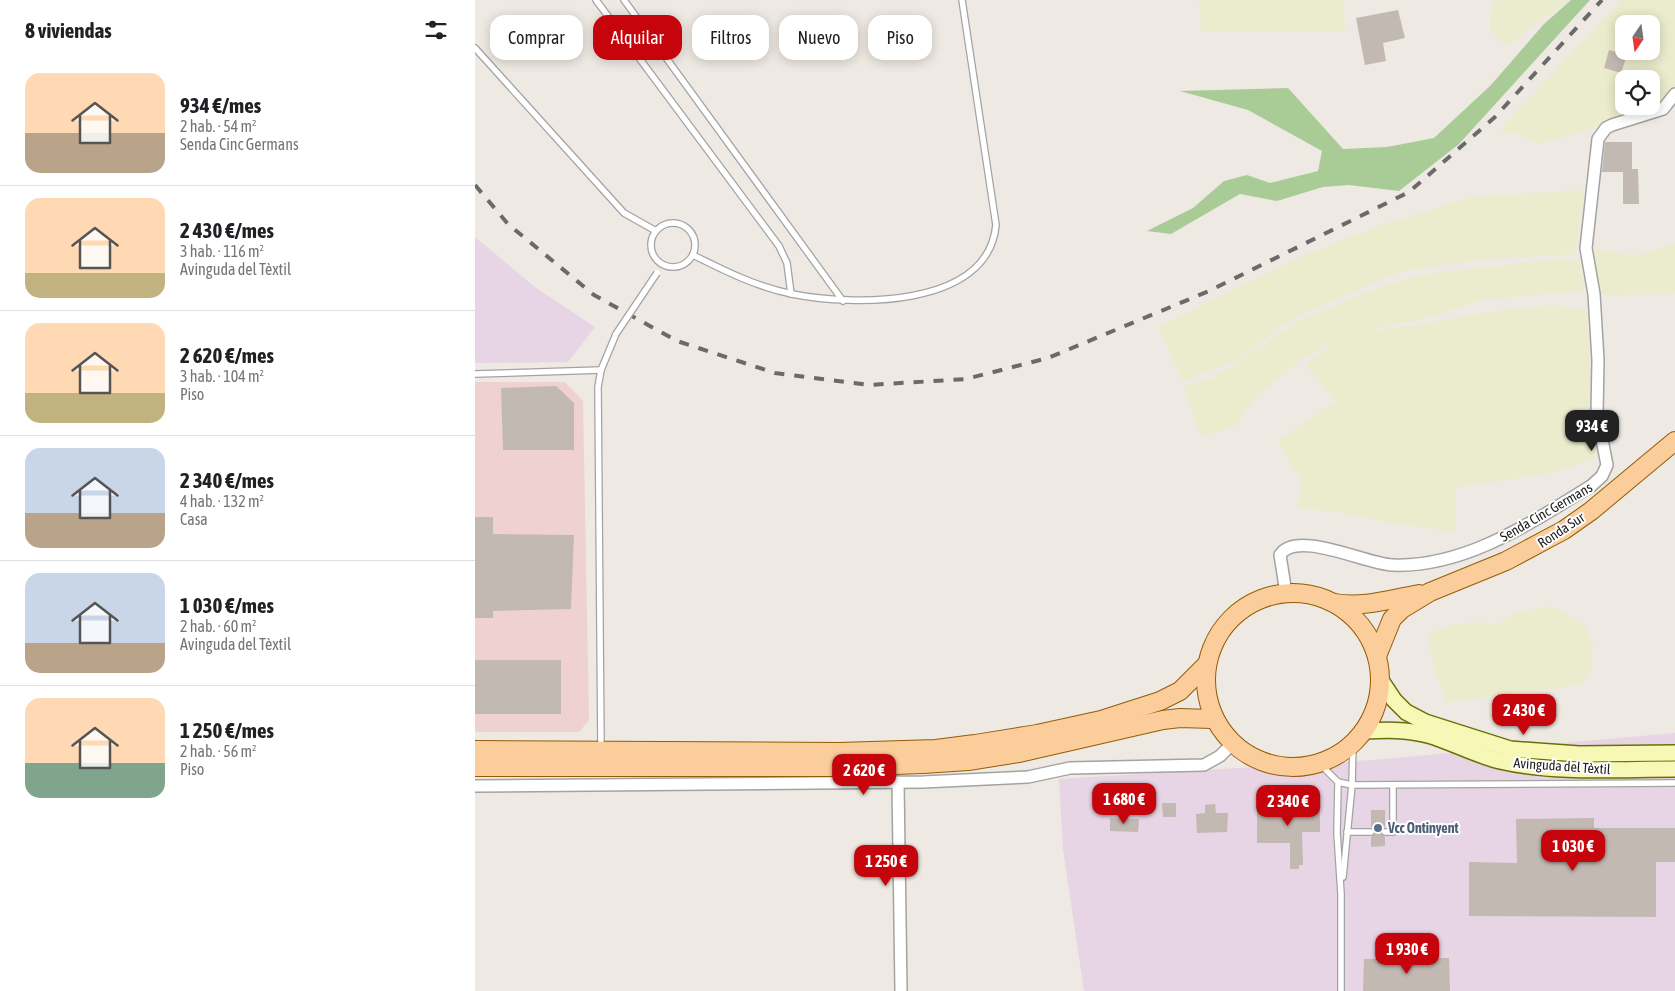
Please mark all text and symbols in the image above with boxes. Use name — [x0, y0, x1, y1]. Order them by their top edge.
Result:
chip: Comprar — [490, 15, 583, 60]
chip: Alquilar — [593, 15, 682, 60]
chip: Filtros — [692, 15, 769, 60]
chip: Nuevo — [779, 15, 858, 60]
chip: Piso — [868, 15, 932, 60]
north arrow — [1615, 15, 1660, 60]
map controls — [1615, 15, 1660, 115]
icon: filters — [422, 16, 450, 44]
text: 8 viviendas — [25, 18, 112, 42]
button: locate — [1615, 70, 1660, 115]
icon: home — [65, 93, 125, 153]
text: 934 €/mes — [180, 93, 261, 117]
text: 2 hab. · 54 m² — [180, 117, 256, 135]
text: Senda Cinc Germans — [180, 135, 299, 153]
icon: home — [65, 218, 125, 278]
text: 2 430 €/mes — [180, 218, 274, 242]
text: 3 hab. · 116 m² — [180, 242, 264, 260]
text: Avinguda del Tèxtil — [180, 260, 291, 278]
icon: home — [65, 343, 125, 403]
text: 2 620 €/mes — [180, 343, 274, 367]
text: 3 hab. · 104 m² — [180, 367, 264, 385]
text: Piso — [180, 385, 204, 403]
pin: 934 € — [1557, 410, 1627, 452]
text: 934 € — [1576, 417, 1608, 435]
icon: home — [65, 468, 125, 528]
text: 2 340 €/mes — [180, 468, 274, 492]
street label: Senda Cinc Germans — [1497, 479, 1595, 545]
text: 4 hab. · 132 m² — [180, 492, 264, 510]
street label: Ronda Sur — [1535, 509, 1588, 551]
text: Casa — [180, 510, 208, 528]
icon: home — [65, 593, 125, 653]
text: 1 030 €/mes — [180, 593, 274, 617]
text: 2 hab. · 60 m² — [180, 617, 256, 635]
text: Avinguda del Tèxtil — [180, 635, 291, 653]
pin: 2 430 € — [1478, 694, 1570, 736]
text: 2 430 € — [1503, 701, 1545, 719]
icon: home — [65, 718, 125, 778]
text: 1 250 €/mes — [180, 718, 274, 742]
text: 2 hab. · 56 m² — [180, 742, 256, 760]
pin: 2 620 € — [818, 754, 910, 796]
street label: Avinguda del Tèxtil — [1513, 755, 1611, 777]
text: Piso — [180, 760, 204, 778]
text: 2 620 € — [843, 761, 885, 779]
pin: 1 680 € — [1078, 782, 1170, 825]
pin: 2 340 € — [1242, 784, 1334, 827]
text: 1 680 € — [1103, 790, 1145, 808]
text: 2 340 € — [1267, 792, 1309, 810]
place label: Vcc Ontinyent — [1387, 820, 1459, 836]
marker: Vcc Ontinyent — [1372, 822, 1384, 834]
pin: 1 030 € — [1527, 830, 1619, 872]
text: 1 030 € — [1552, 837, 1594, 855]
pin: 1 250 € — [840, 844, 932, 887]
text: 1 250 € — [865, 852, 907, 870]
pin: 1 930 € — [1361, 932, 1453, 975]
text: 1 930 € — [1386, 940, 1428, 958]

